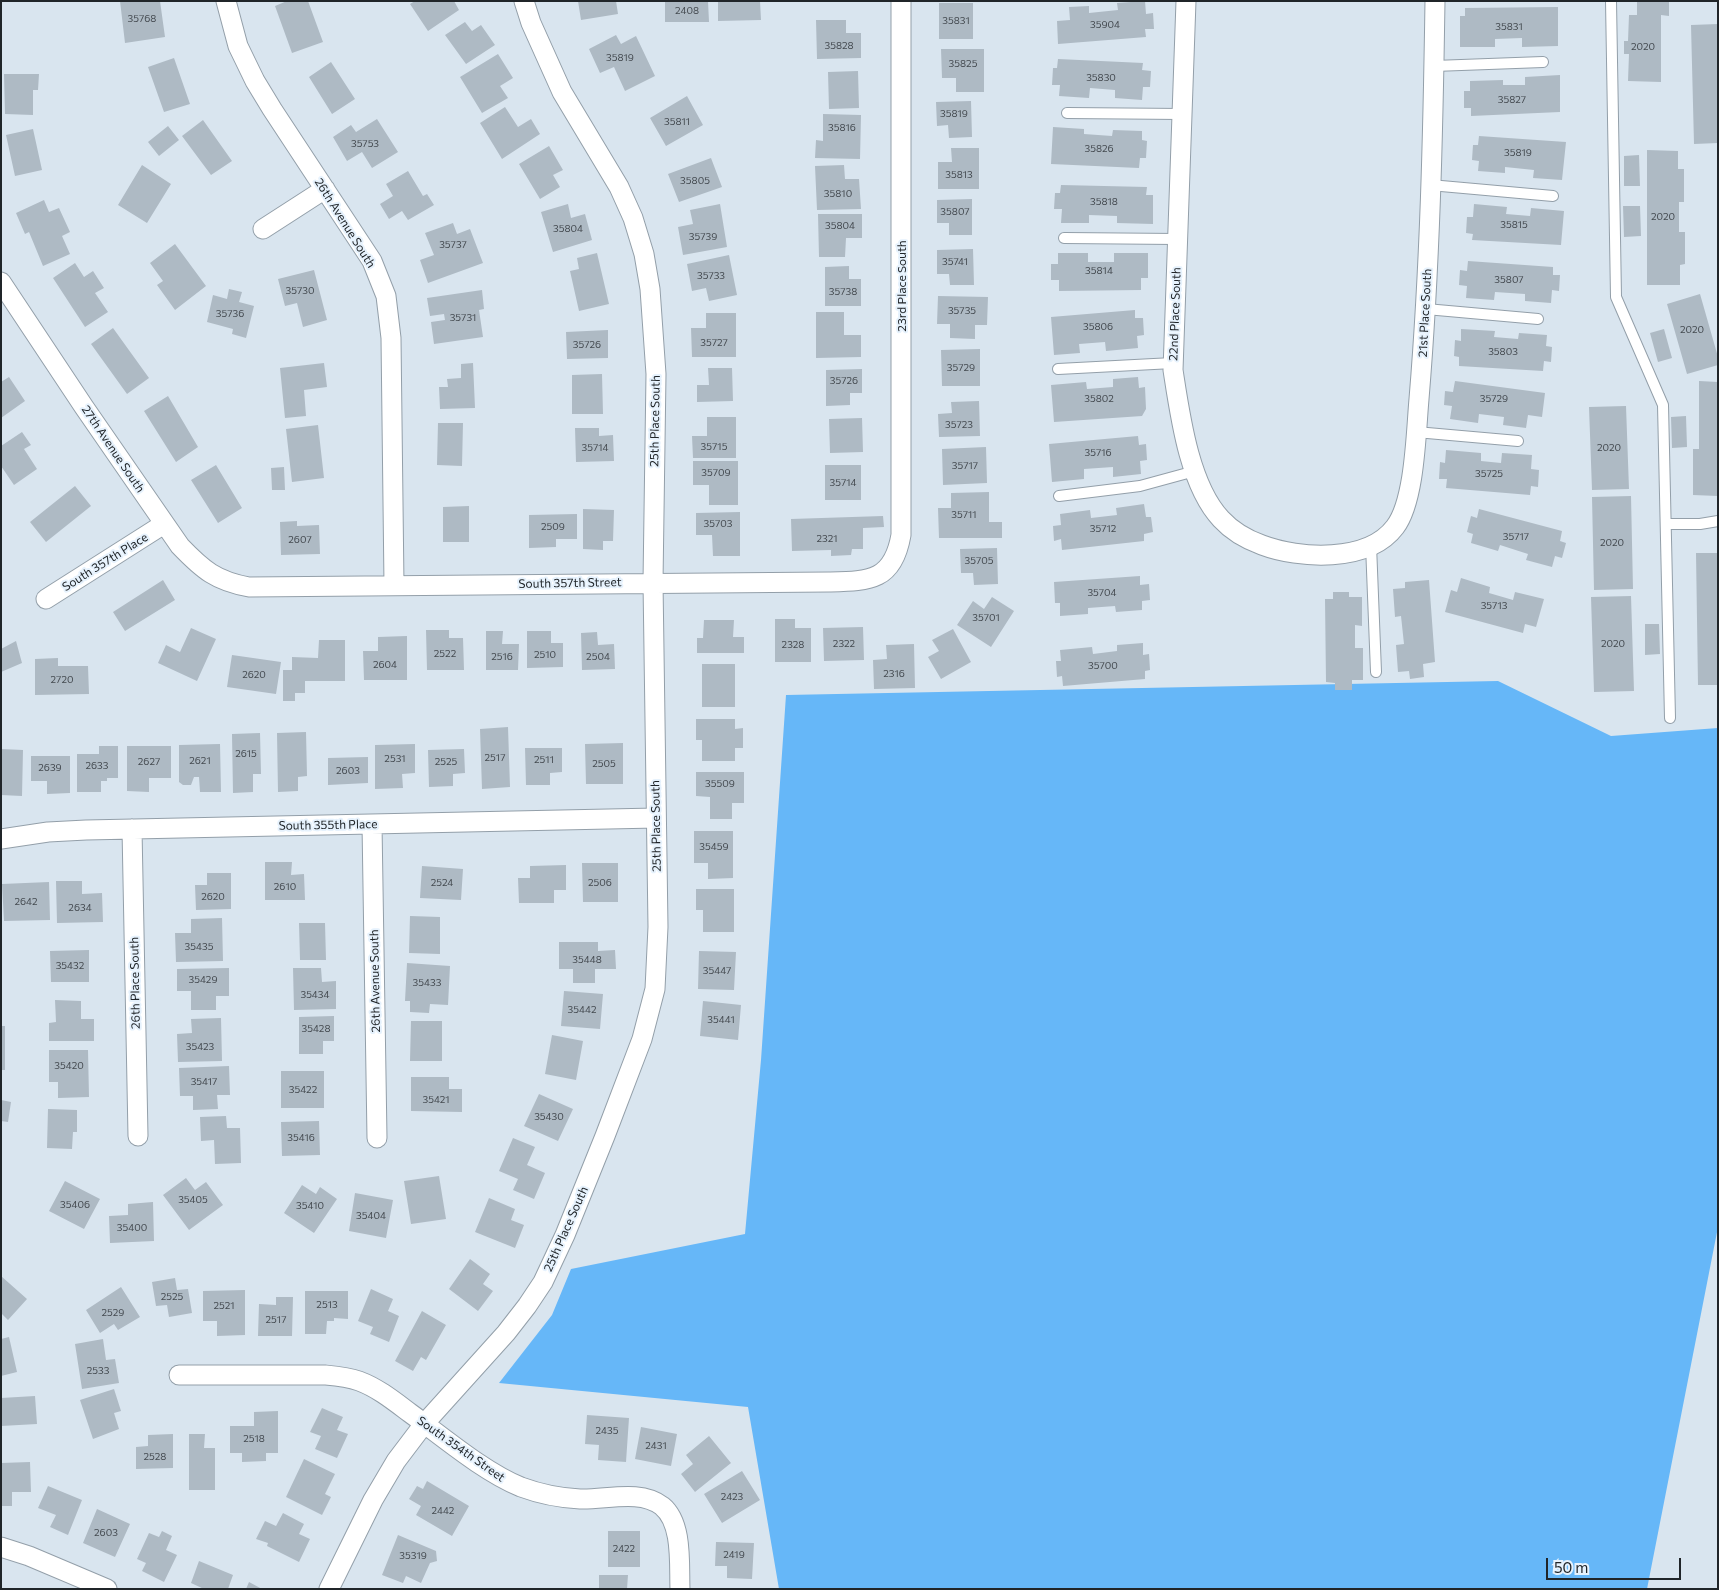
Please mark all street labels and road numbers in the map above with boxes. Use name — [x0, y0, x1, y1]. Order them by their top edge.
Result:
street label: 26th Avenue South — [312, 176, 378, 270]
street label: 23rd Place South — [895, 240, 909, 332]
street label: 22nd Place South — [1166, 267, 1184, 361]
street label: 21st Place South — [1415, 268, 1435, 358]
street label: 25th Place South — [647, 375, 663, 467]
street label: 27th Avenue South — [78, 403, 148, 495]
street label: South 357th Place — [60, 530, 150, 594]
street label: South 357th Street — [518, 575, 622, 591]
street label: 25th Place South — [648, 780, 664, 872]
street label: South 355th Place — [278, 817, 378, 833]
street label: 26th Avenue South — [367, 929, 383, 1033]
street label: 26th Place South — [127, 937, 143, 1029]
street label: 25th Place South — [541, 1184, 591, 1274]
street label: South 354th Street — [414, 1413, 508, 1485]

